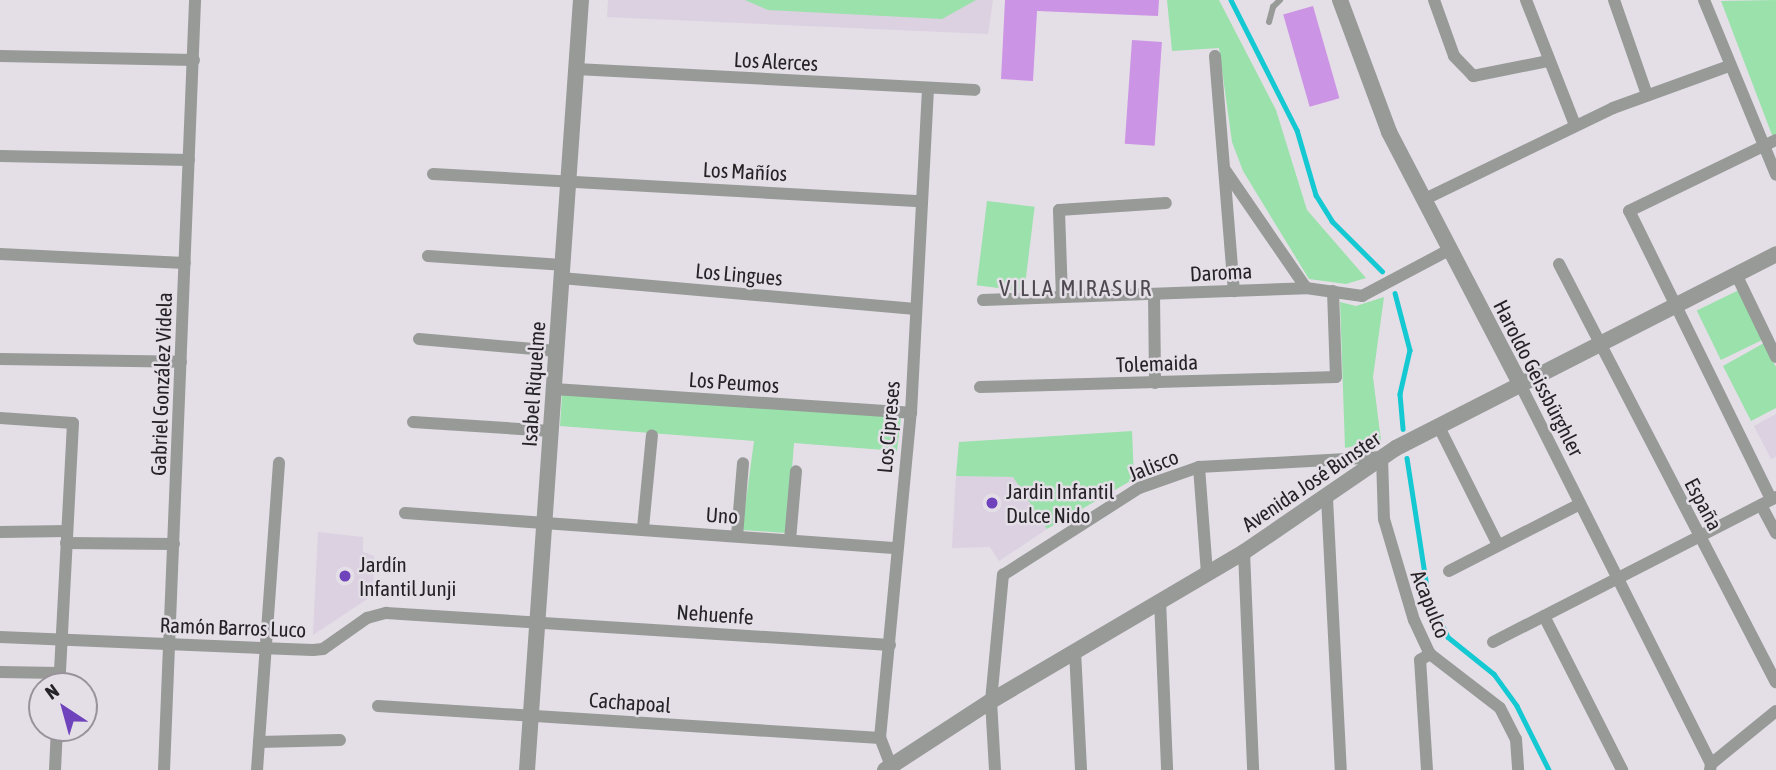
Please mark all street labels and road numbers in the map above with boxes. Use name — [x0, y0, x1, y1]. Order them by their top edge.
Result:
street label: Los Alerces — [733, 46, 819, 76]
street label: Los Mañíos — [702, 156, 788, 186]
street label: Los Lingues — [694, 258, 784, 290]
street label: Daroma — [1189, 258, 1253, 286]
street label: Gabriel González Videla — [145, 292, 177, 476]
street label: Haroldo Geissbürghler — [1489, 295, 1589, 461]
street label: Isabel Riquelme — [516, 320, 550, 448]
street label: Tolemaida — [1116, 349, 1198, 377]
street label: Los Peumos — [688, 366, 780, 398]
street label: Los Cipreses — [871, 380, 905, 474]
street label: Avenida José Bunster — [1237, 425, 1385, 537]
street label: Jalisco — [1124, 444, 1182, 486]
street label: España — [1680, 473, 1728, 535]
street label: Uno — [705, 501, 739, 529]
street label: Acapulco — [1406, 566, 1456, 642]
street label: Nehuenfe — [676, 599, 754, 629]
street label: Ramón Barros Luco — [159, 612, 307, 642]
street label: Cachapoal — [588, 687, 672, 717]

